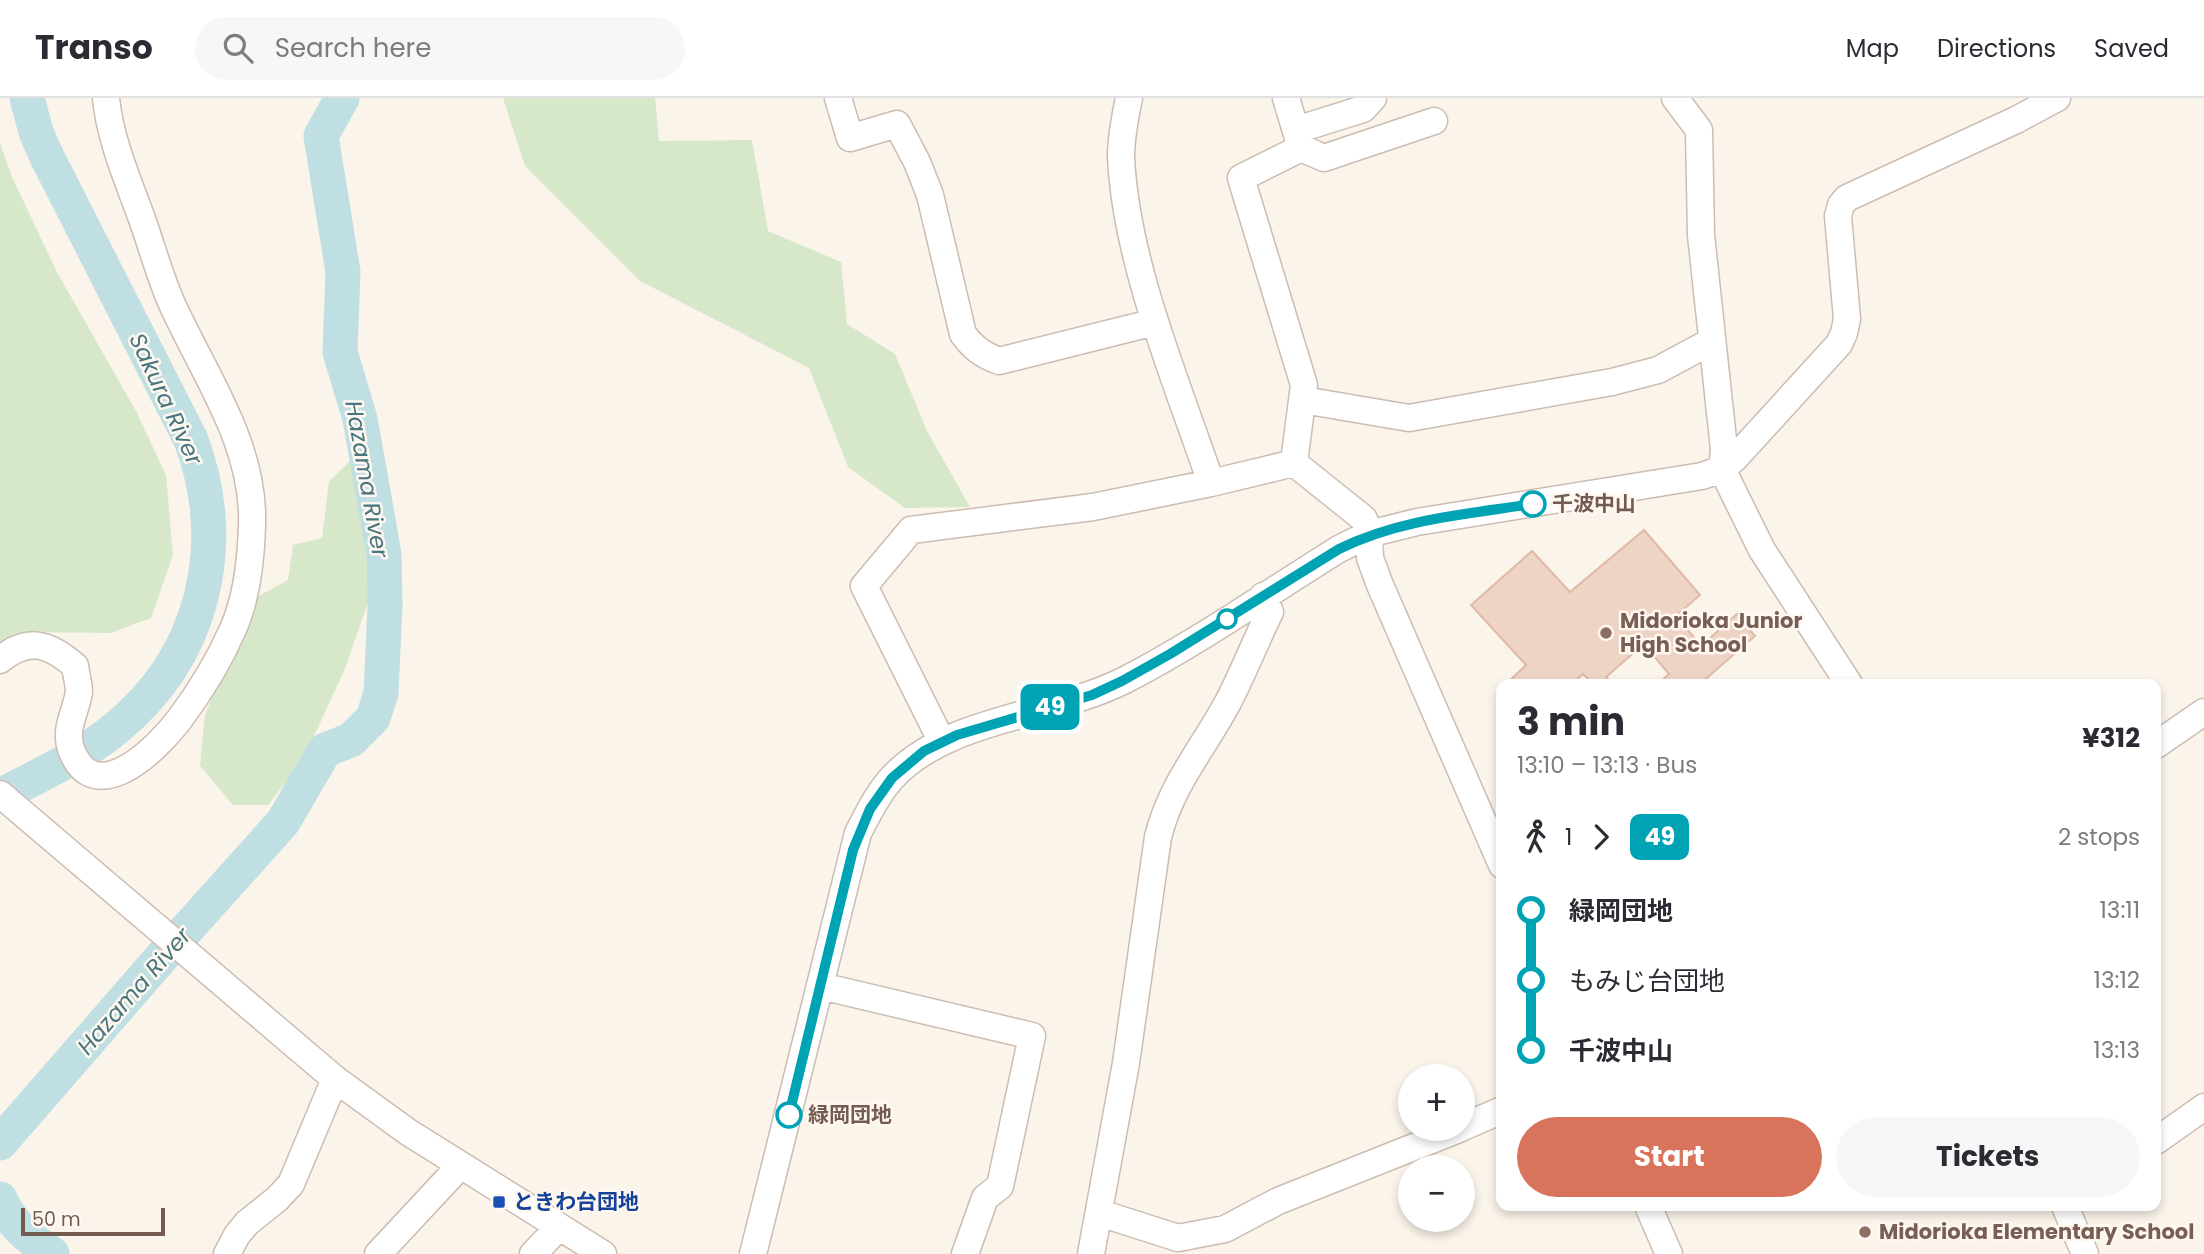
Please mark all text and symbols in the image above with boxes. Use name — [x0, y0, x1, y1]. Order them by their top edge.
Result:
search box — [195, 17, 685, 80]
text: Transo — [35, 24, 153, 71]
icon: search — [219, 29, 257, 67]
text: Search here — [275, 30, 431, 66]
text: Map — [1846, 32, 1899, 65]
text: Directions — [1937, 32, 2056, 65]
text: Saved — [2094, 32, 2169, 65]
water label: Sakura River — [122, 328, 211, 471]
water label: Hazama River — [337, 398, 397, 561]
place label: 千波中山 — [1552, 489, 1636, 518]
marker: 千波中山 — [1520, 491, 1546, 517]
place label: Midorioka Junior High School — [1620, 606, 1802, 659]
unlabelled marker — [1217, 609, 1237, 629]
marker: Midorioka Junior High School — [1598, 625, 1614, 641]
line badge: 49 — [1018, 684, 1082, 730]
text: 49 — [1034, 690, 1066, 723]
text: 3 min — [1517, 695, 1625, 748]
text: ¥312 — [2082, 720, 2140, 756]
text: 13:10 – 13:13 · Bus — [1517, 749, 1697, 781]
icon: walk — [1517, 818, 1555, 856]
icon: forward — [1582, 818, 1620, 856]
text: 49 — [1644, 820, 1675, 853]
text: 1 — [1565, 821, 1572, 853]
text: 2 stops — [2058, 821, 2140, 853]
text: 緑岡団地 — [1569, 893, 1673, 929]
text: 13:11 — [2099, 894, 2140, 926]
water label: Hazama River — [70, 919, 199, 1061]
text: もみじ台団地 — [1569, 963, 1725, 999]
text: 13:12 — [2094, 964, 2140, 996]
text: 千波中山 — [1569, 1033, 1673, 1069]
text: 13:13 — [2093, 1034, 2140, 1066]
map controls — [1398, 1064, 1475, 1232]
button: + — [1398, 1064, 1475, 1141]
place label: 緑岡団地 — [808, 1100, 892, 1129]
marker: 緑岡団地 — [776, 1102, 802, 1128]
button: Start — [1517, 1117, 1822, 1197]
button: Tickets — [1836, 1117, 2140, 1197]
button: − — [1398, 1155, 1475, 1232]
place label: ときわ台団地 — [513, 1187, 639, 1216]
marker: ときわ台団地 — [491, 1194, 507, 1210]
scale bar — [21, 1205, 164, 1237]
text: 50 m — [32, 1206, 81, 1233]
place label: Midorioka Elementary School — [1879, 1217, 2194, 1246]
marker: Midorioka Elementary School — [1857, 1224, 1873, 1240]

